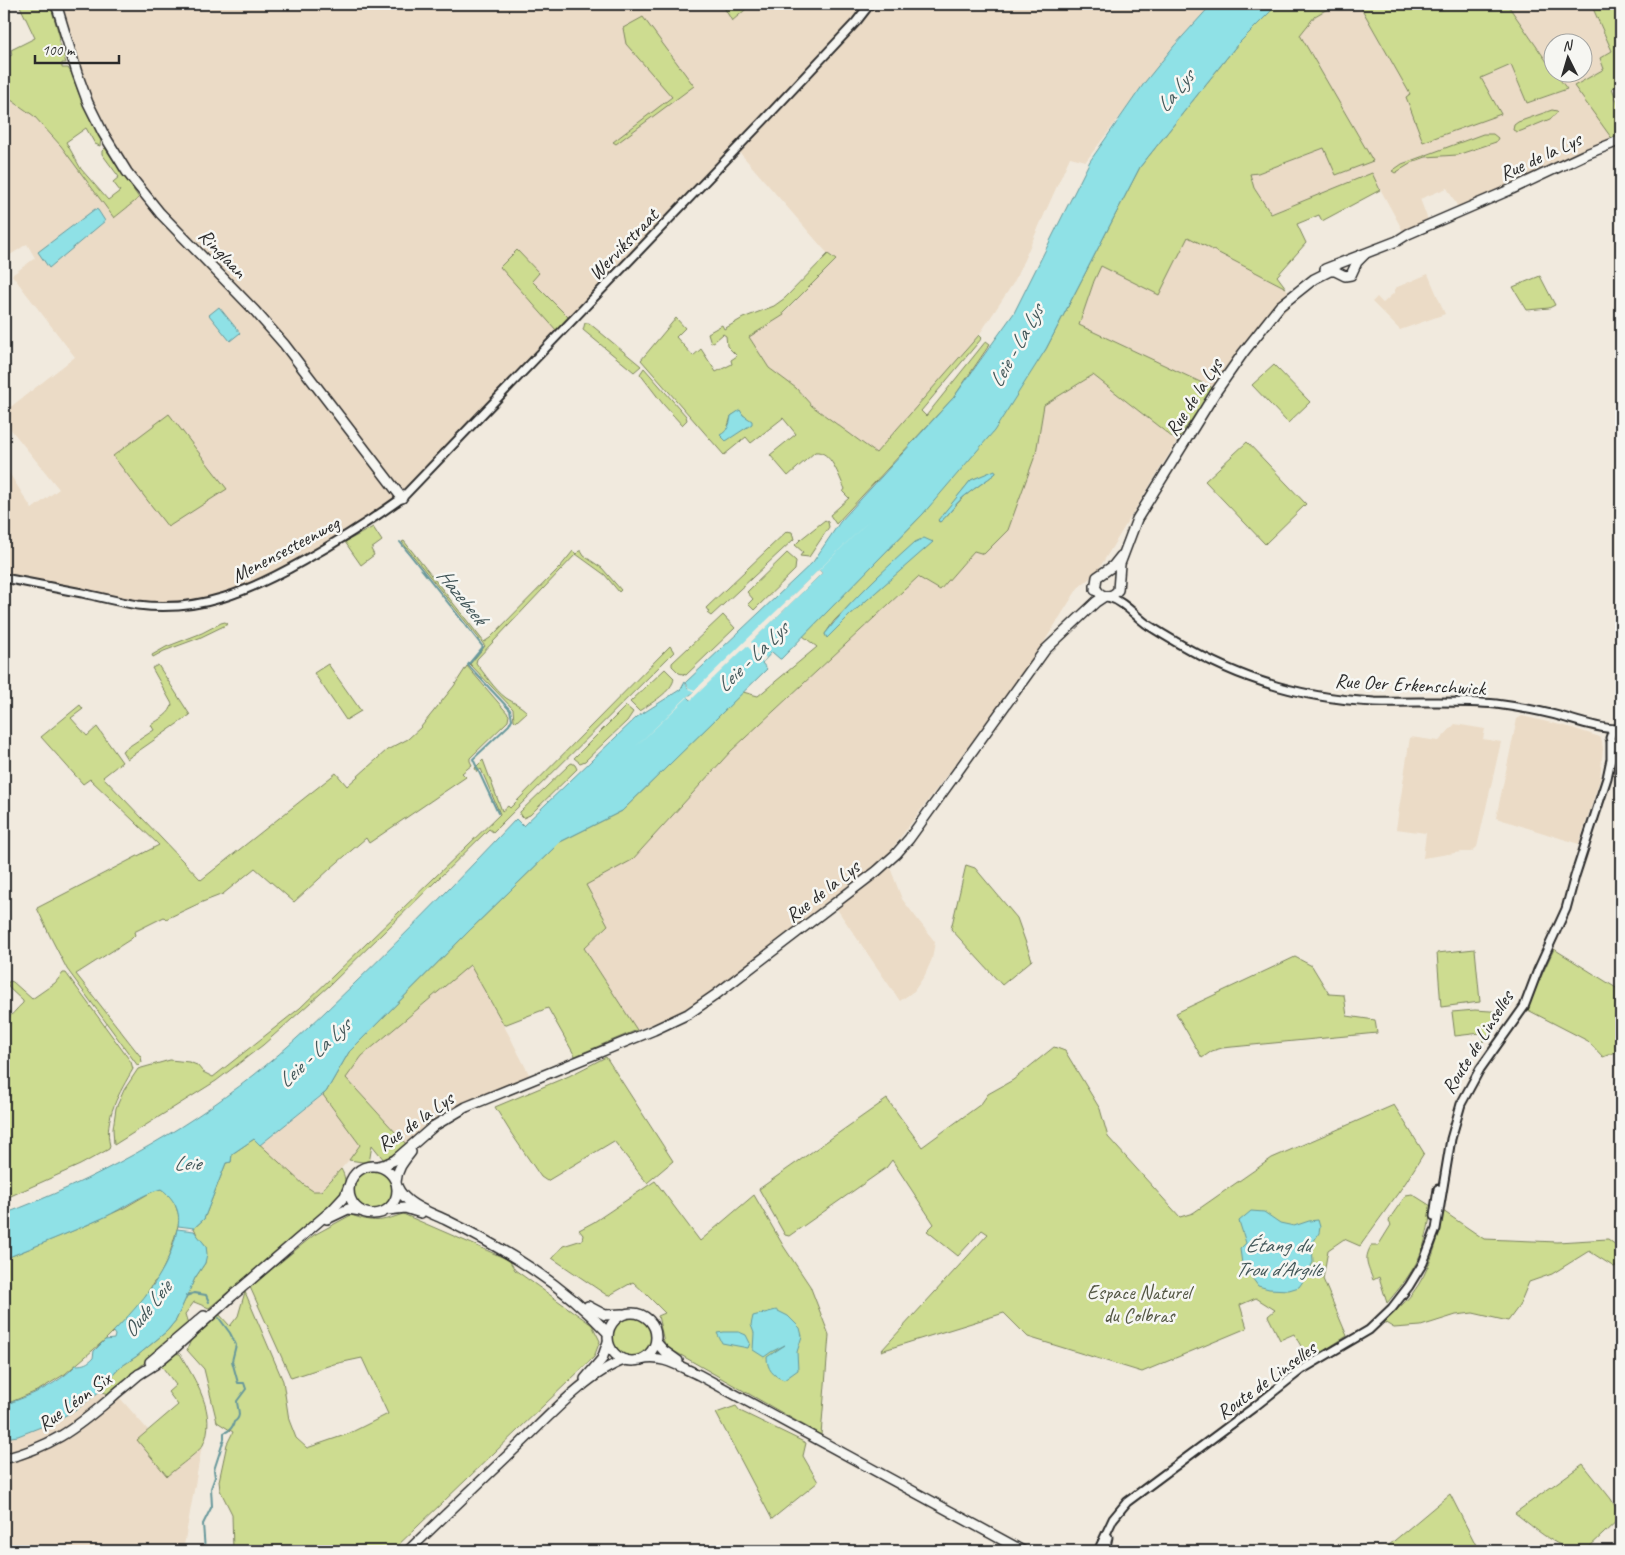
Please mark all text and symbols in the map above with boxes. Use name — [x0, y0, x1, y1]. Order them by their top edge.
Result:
scale bar — [35, 32, 119, 64]
north arrow — [1542, 32, 1592, 82]
text: N — [1562, 36, 1574, 54]
text: 100 m — [42, 41, 76, 60]
water label: La Lys — [1150, 62, 1202, 117]
street label: Rue de la Lys — [1495, 126, 1587, 186]
street label: Wervikstraat — [583, 202, 665, 285]
street label: Ringlaan — [193, 223, 253, 284]
water label: Leie - La Lys — [983, 297, 1051, 392]
street label: Rue de la Lys — [1159, 352, 1229, 441]
street label: Menensesteenweg — [227, 510, 345, 588]
water label: Hazebeek — [431, 563, 495, 633]
water label: Leie - La Lys — [711, 614, 796, 698]
street label: Rue Oer Erkenschwick — [1334, 668, 1487, 701]
street label: Rue de la Lys — [780, 853, 866, 928]
street label: Route de Linselles — [1436, 984, 1520, 1098]
water label: Leie - La Lys — [272, 1010, 359, 1093]
street label: Rue de la Lys — [372, 1085, 460, 1157]
water label: Leie — [174, 1150, 203, 1176]
water label: Étang du Trou d'Argile — [1235, 1232, 1324, 1282]
water label: Oude Leie — [117, 1273, 179, 1343]
park label: Espace Naturel du Colbras — [1087, 1280, 1195, 1328]
street label: Route de Linselles — [1212, 1335, 1323, 1425]
street label: Rue Léon Six — [33, 1365, 118, 1437]

